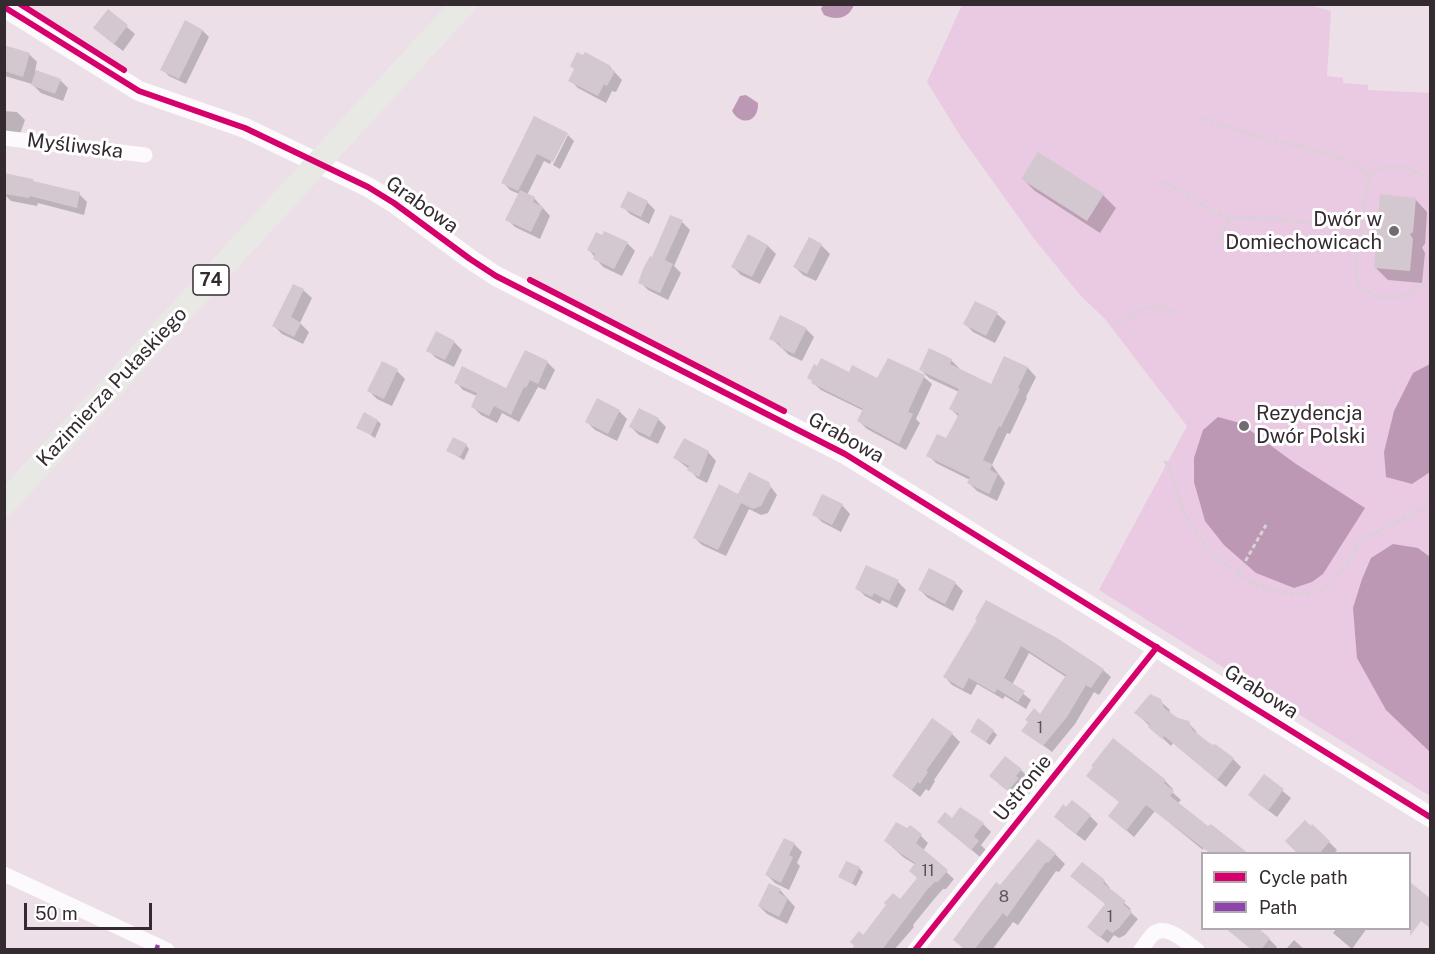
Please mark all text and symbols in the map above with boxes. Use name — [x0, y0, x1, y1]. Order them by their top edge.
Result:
street label: Myśliwska — [26, 128, 124, 164]
street label: Grabowa — [381, 171, 463, 239]
place label: Dwór w Domiechowicach — [1225, 208, 1382, 255]
marker: Dwór w Domiechowicach — [1387, 224, 1401, 238]
road number: 74 — [193, 265, 229, 295]
street label: Kazimierza Pułaskiego — [32, 302, 192, 472]
place label: Rezydencja Dwór Polski — [1256, 402, 1365, 449]
street label: Grabowa — [804, 407, 888, 469]
marker: Rezydencja Dwór Polski — [1237, 419, 1251, 433]
street label: Grabowa — [1220, 660, 1302, 724]
house number: 1 — [1037, 718, 1043, 738]
street label: Ustronie — [989, 750, 1057, 826]
legend — [1201, 852, 1411, 930]
house number: 11 — [921, 861, 935, 881]
text: Cycle path — [1259, 867, 1348, 888]
house number: 8 — [999, 887, 1009, 907]
scale bar — [27, 891, 154, 929]
text: Path — [1259, 897, 1297, 918]
text: 50 m — [35, 903, 78, 924]
house number: 1 — [1107, 907, 1113, 927]

